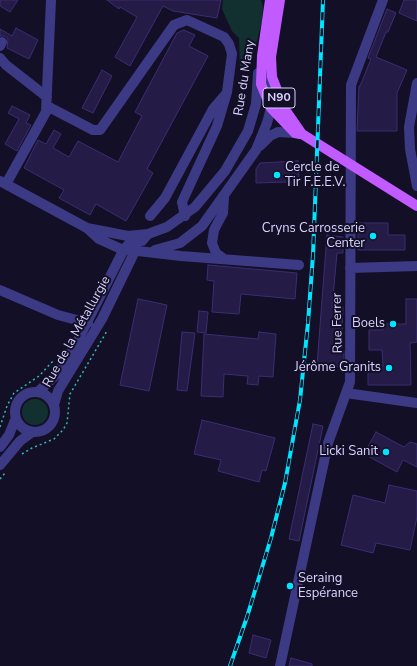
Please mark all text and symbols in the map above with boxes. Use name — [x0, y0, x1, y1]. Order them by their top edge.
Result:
street label: Rue du Many — [231, 39, 259, 117]
road number: N90 — [263, 88, 295, 108]
place label: Cercle de Tir F.E.E.V. — [285, 160, 345, 191]
marker: Cercle de Tir F.E.E.V. — [272, 170, 282, 180]
place label: Cryns Carrosserie Center — [262, 221, 365, 252]
marker: Cryns Carrosserie Center — [368, 231, 378, 241]
street label: Rue de la Métallurgie — [40, 274, 114, 390]
street label: Rue Ferrer — [330, 292, 346, 354]
place label: Boels — [352, 316, 385, 332]
marker: Boels — [388, 319, 398, 329]
place label: Jérôme Granits — [295, 360, 381, 376]
marker: Jérôme Granits — [384, 363, 394, 373]
place label: Licki Sanit — [319, 444, 378, 460]
marker: Licki Sanit — [381, 447, 391, 457]
place label: Seraing Espérance — [298, 571, 358, 602]
marker: Seraing Espérance — [285, 581, 295, 591]

